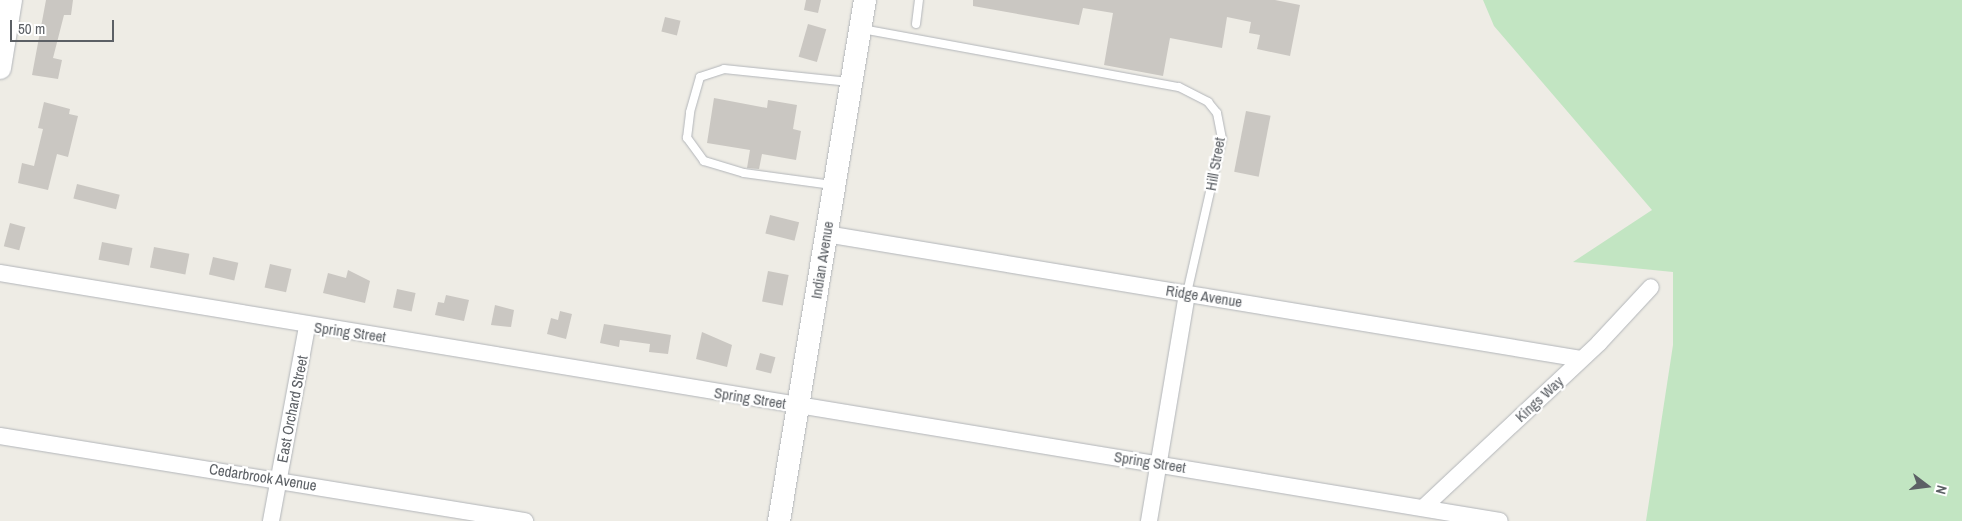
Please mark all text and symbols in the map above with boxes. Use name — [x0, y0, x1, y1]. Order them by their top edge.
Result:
scale bar — [12, 10, 116, 42]
text: 50 m — [18, 18, 45, 39]
street label: Hill Street — [1201, 136, 1229, 192]
street label: Indian Avenue — [807, 220, 837, 300]
street label: Ridge Avenue — [1164, 281, 1244, 311]
street label: Spring Street — [313, 318, 387, 346]
street label: East Orchard Street — [273, 354, 311, 464]
street label: Kings Way — [1511, 372, 1567, 426]
street label: Spring Street — [713, 383, 787, 413]
street label: Spring Street — [1113, 447, 1187, 477]
street label: Cedarbrook Avenue — [208, 460, 318, 494]
north arrow — [1902, 461, 1952, 511]
text: N — [1932, 484, 1951, 496]

